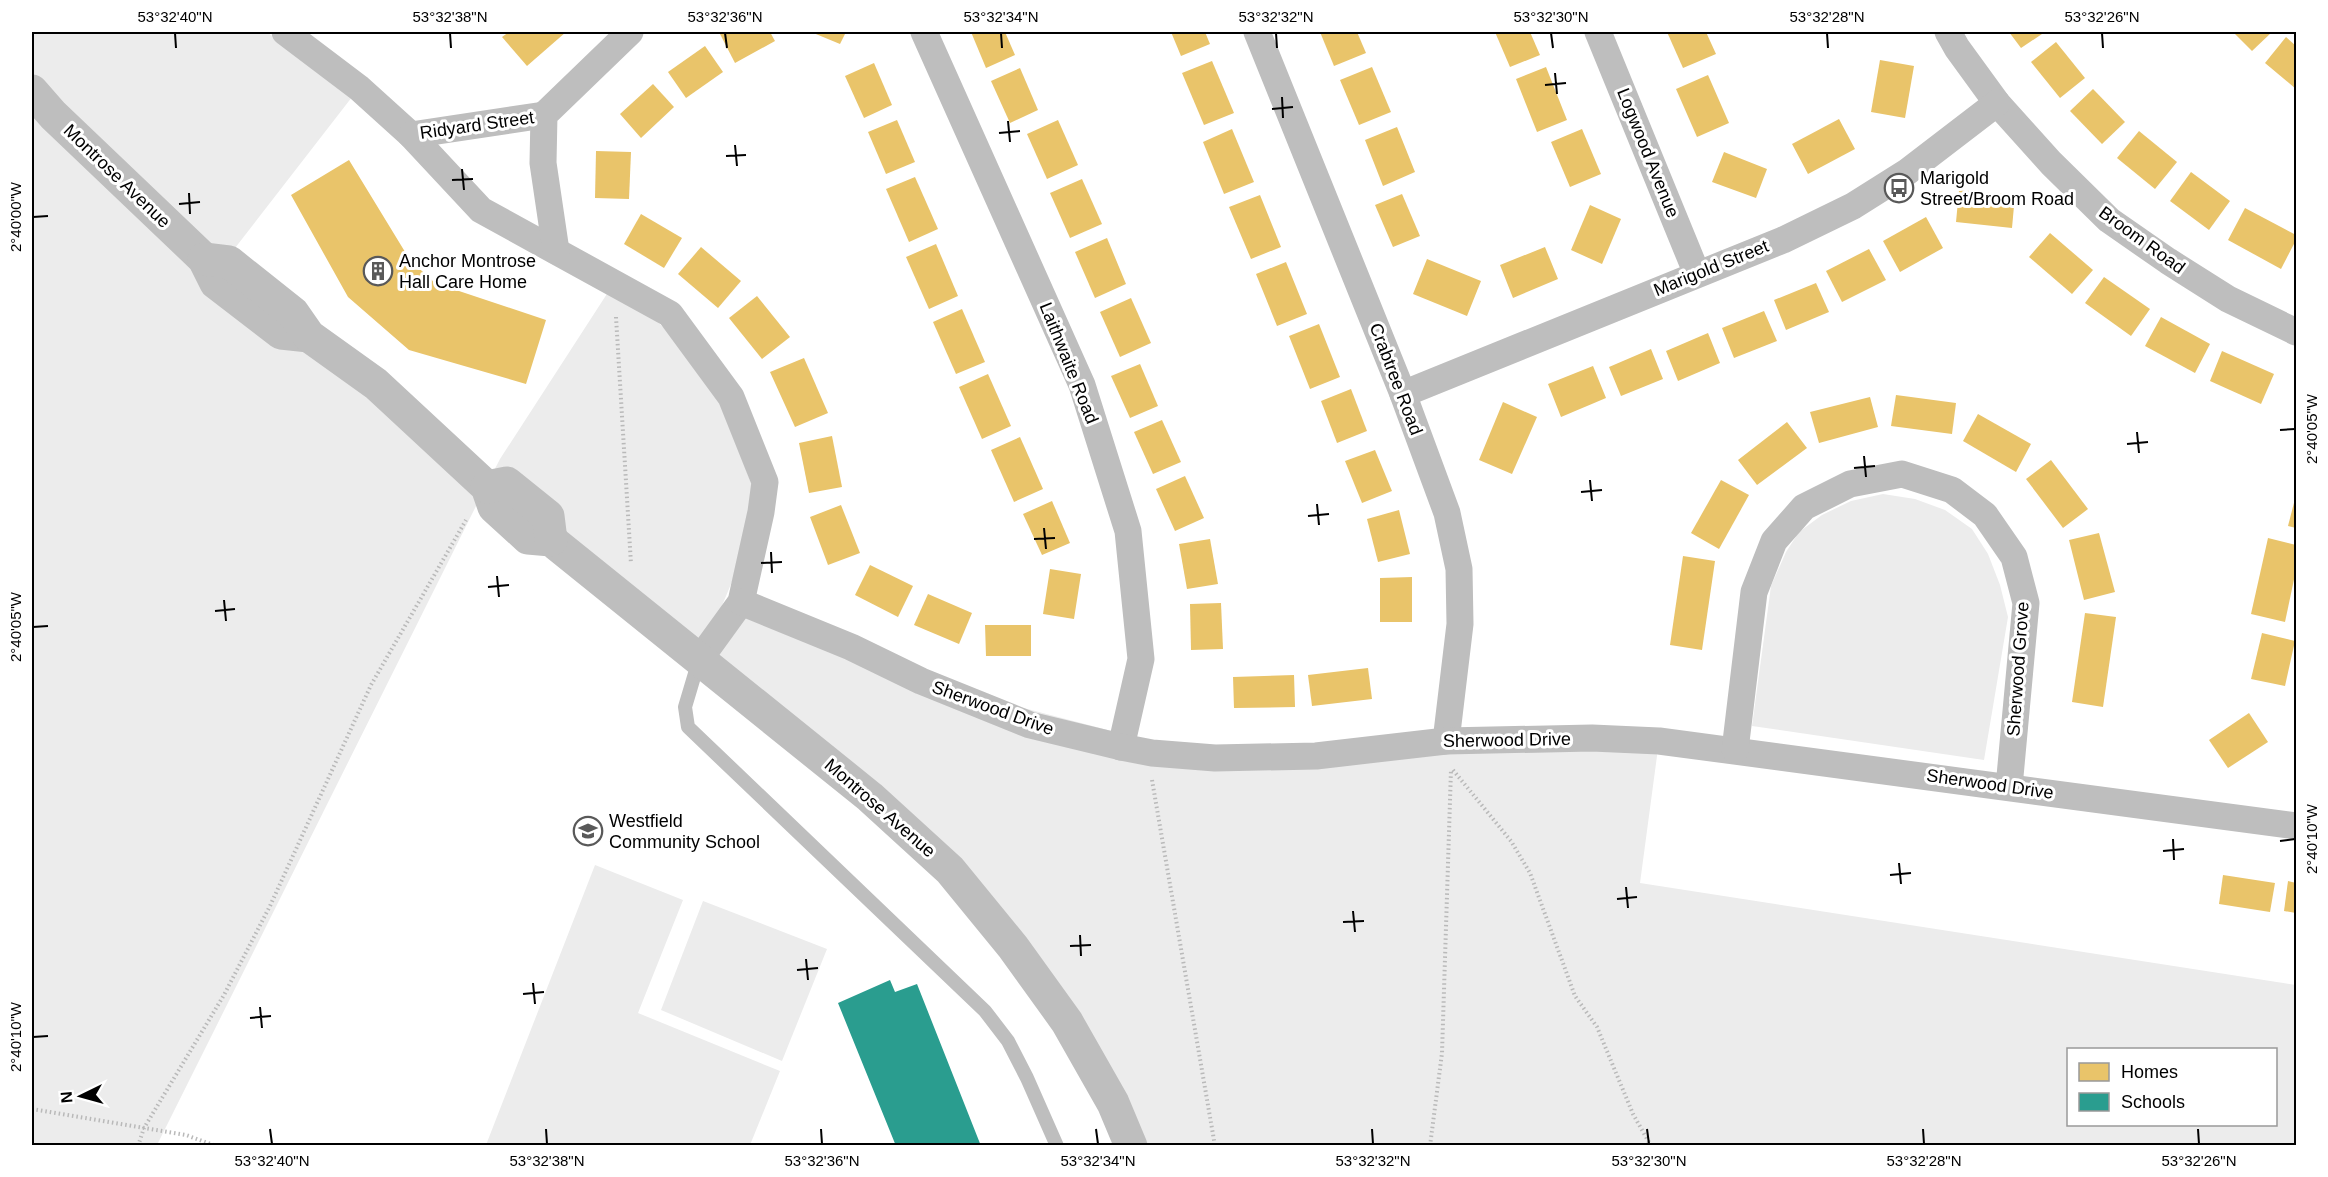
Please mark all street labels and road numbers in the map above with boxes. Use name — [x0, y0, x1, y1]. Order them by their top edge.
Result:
street label: Logwood Avenue — [1613, 85, 1683, 221]
street label: Ridyard Street — [419, 107, 535, 143]
street label: Montrose Avenue — [60, 120, 174, 232]
street label: Broom Road — [2095, 202, 2189, 278]
street label: Marigold Street — [1651, 236, 1771, 300]
street label: Laithwaite Road — [1036, 299, 1102, 427]
street label: Crabtree Road — [1366, 320, 1426, 438]
street label: Sherwood Grove — [2003, 601, 2033, 737]
street label: Sherwood Drive — [929, 677, 1057, 739]
street label: Sherwood Drive — [1443, 729, 1571, 751]
street label: Montrose Avenue — [821, 755, 939, 861]
street label: Sherwood Drive — [1925, 765, 2055, 803]

